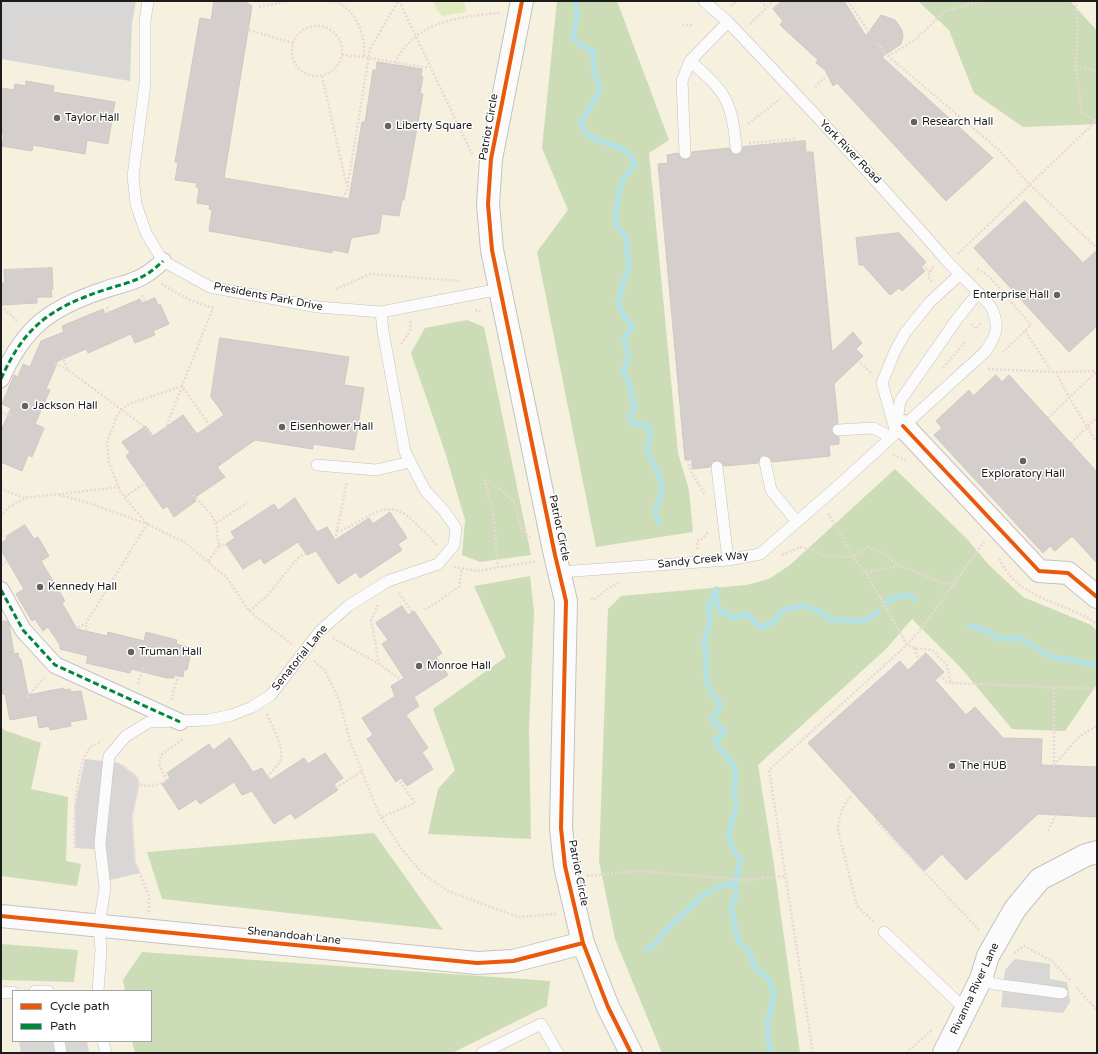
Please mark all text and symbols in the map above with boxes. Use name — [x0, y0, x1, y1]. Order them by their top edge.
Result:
street label: Patriot Circle — [477, 93, 501, 161]
place label: Taylor Hall — [65, 111, 119, 125]
marker: Taylor Hall — [52, 113, 62, 123]
place label: Research Hall — [922, 115, 993, 129]
street label: York River Road — [816, 117, 884, 187]
marker: Research Hall — [909, 117, 919, 127]
place label: Liberty Square — [396, 119, 472, 133]
marker: Liberty Square — [383, 121, 393, 131]
street label: Presidents Park Drive — [212, 280, 324, 314]
place label: Enterprise Hall — [973, 288, 1049, 302]
marker: Enterprise Hall — [1052, 290, 1062, 300]
place label: Jackson Hall — [33, 399, 98, 413]
marker: Jackson Hall — [20, 401, 30, 411]
place label: Eisenhower Hall — [290, 420, 373, 434]
marker: Eisenhower Hall — [277, 422, 287, 432]
marker: Exploratory Hall — [1018, 456, 1028, 466]
place label: Exploratory Hall — [981, 467, 1065, 481]
street label: Patriot Circle — [546, 494, 572, 562]
street label: Sandy Creek Way — [657, 549, 749, 571]
place label: Kennedy Hall — [48, 580, 117, 594]
marker: Kennedy Hall — [35, 582, 45, 592]
street label: Senatorial Lane — [269, 622, 331, 694]
place label: Truman Hall — [139, 645, 202, 659]
marker: Truman Hall — [126, 647, 136, 657]
place label: Monroe Hall — [427, 659, 491, 673]
marker: Monroe Hall — [414, 661, 424, 671]
place label: The HUB — [960, 759, 1007, 773]
marker: The HUB — [947, 761, 957, 771]
street label: Patriot Circle — [565, 839, 591, 907]
street label: Shenandoah Lane — [247, 925, 341, 947]
street label: Rivanna River Lane — [948, 941, 1002, 1037]
legend — [12, 990, 152, 1042]
text: Cycle path — [50, 999, 109, 1013]
text: Path — [50, 1019, 76, 1033]

